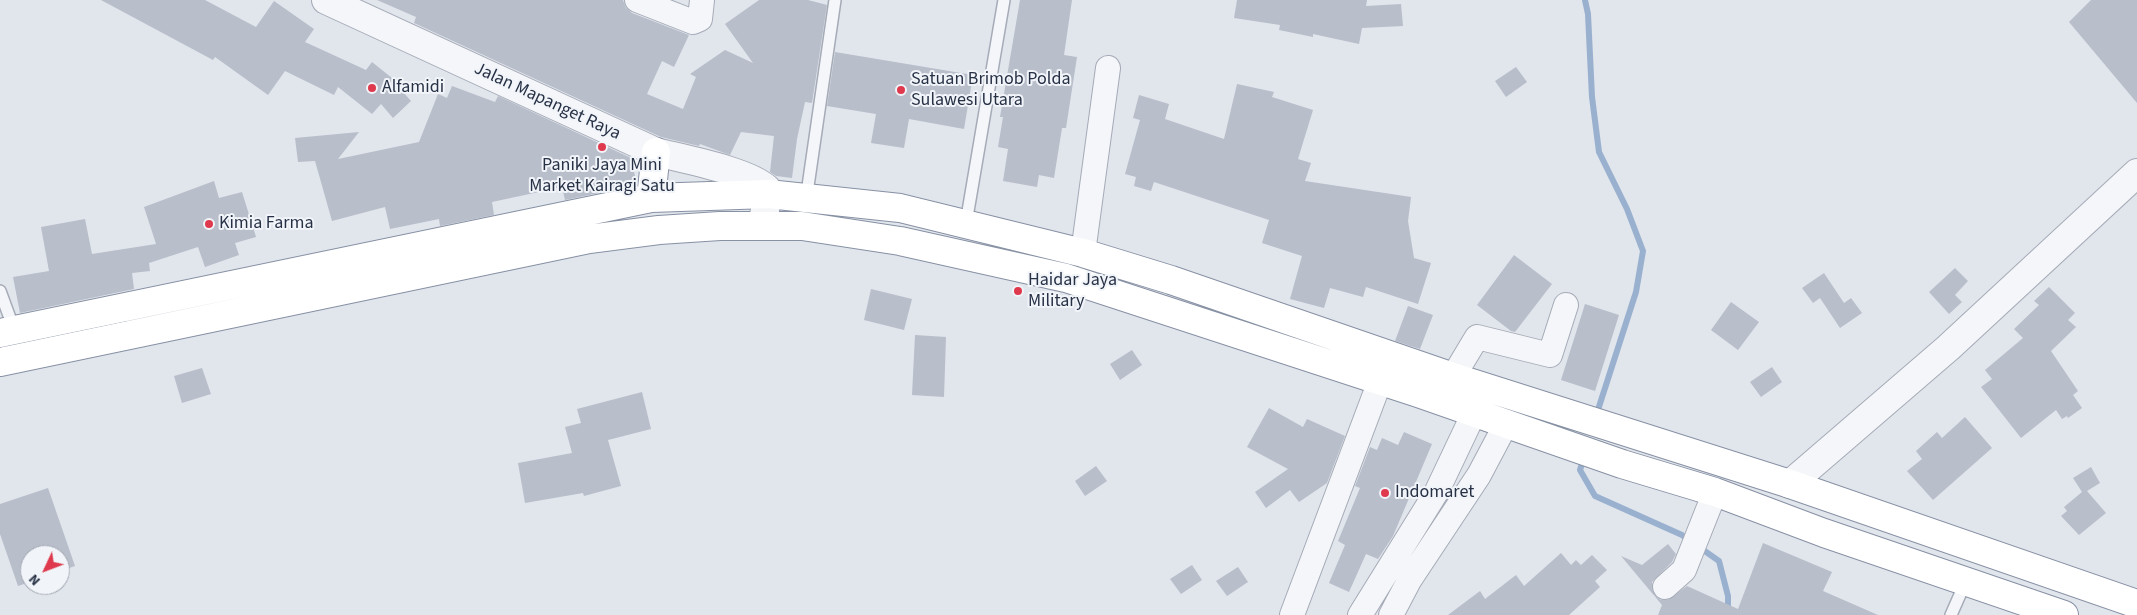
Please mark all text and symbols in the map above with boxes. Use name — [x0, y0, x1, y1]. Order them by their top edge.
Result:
street label: Jalan Mapanget Raya — [470, 59, 624, 145]
place label: Satuan Brimob Polda Sulawesi Utara — [911, 69, 1070, 112]
place label: Alfamidi — [382, 77, 444, 99]
marker: Alfamidi — [366, 82, 378, 94]
marker: Satuan Brimob Polda Sulawesi Utara — [895, 84, 907, 96]
marker: Paniki Jaya Mini Market Kairagi Satu — [596, 141, 608, 153]
place label: Paniki Jaya Mini Market Kairagi Satu — [529, 155, 675, 198]
place label: Kimia Farma — [219, 213, 313, 235]
marker: Kimia Farma — [203, 218, 215, 230]
place label: Haidar Jaya Military — [1028, 270, 1117, 312]
marker: Haidar Jaya Military — [1012, 285, 1024, 297]
place label: Indomaret — [1395, 482, 1474, 504]
marker: Indomaret — [1379, 487, 1391, 499]
north arrow — [20, 545, 70, 595]
text: N — [24, 569, 45, 590]

